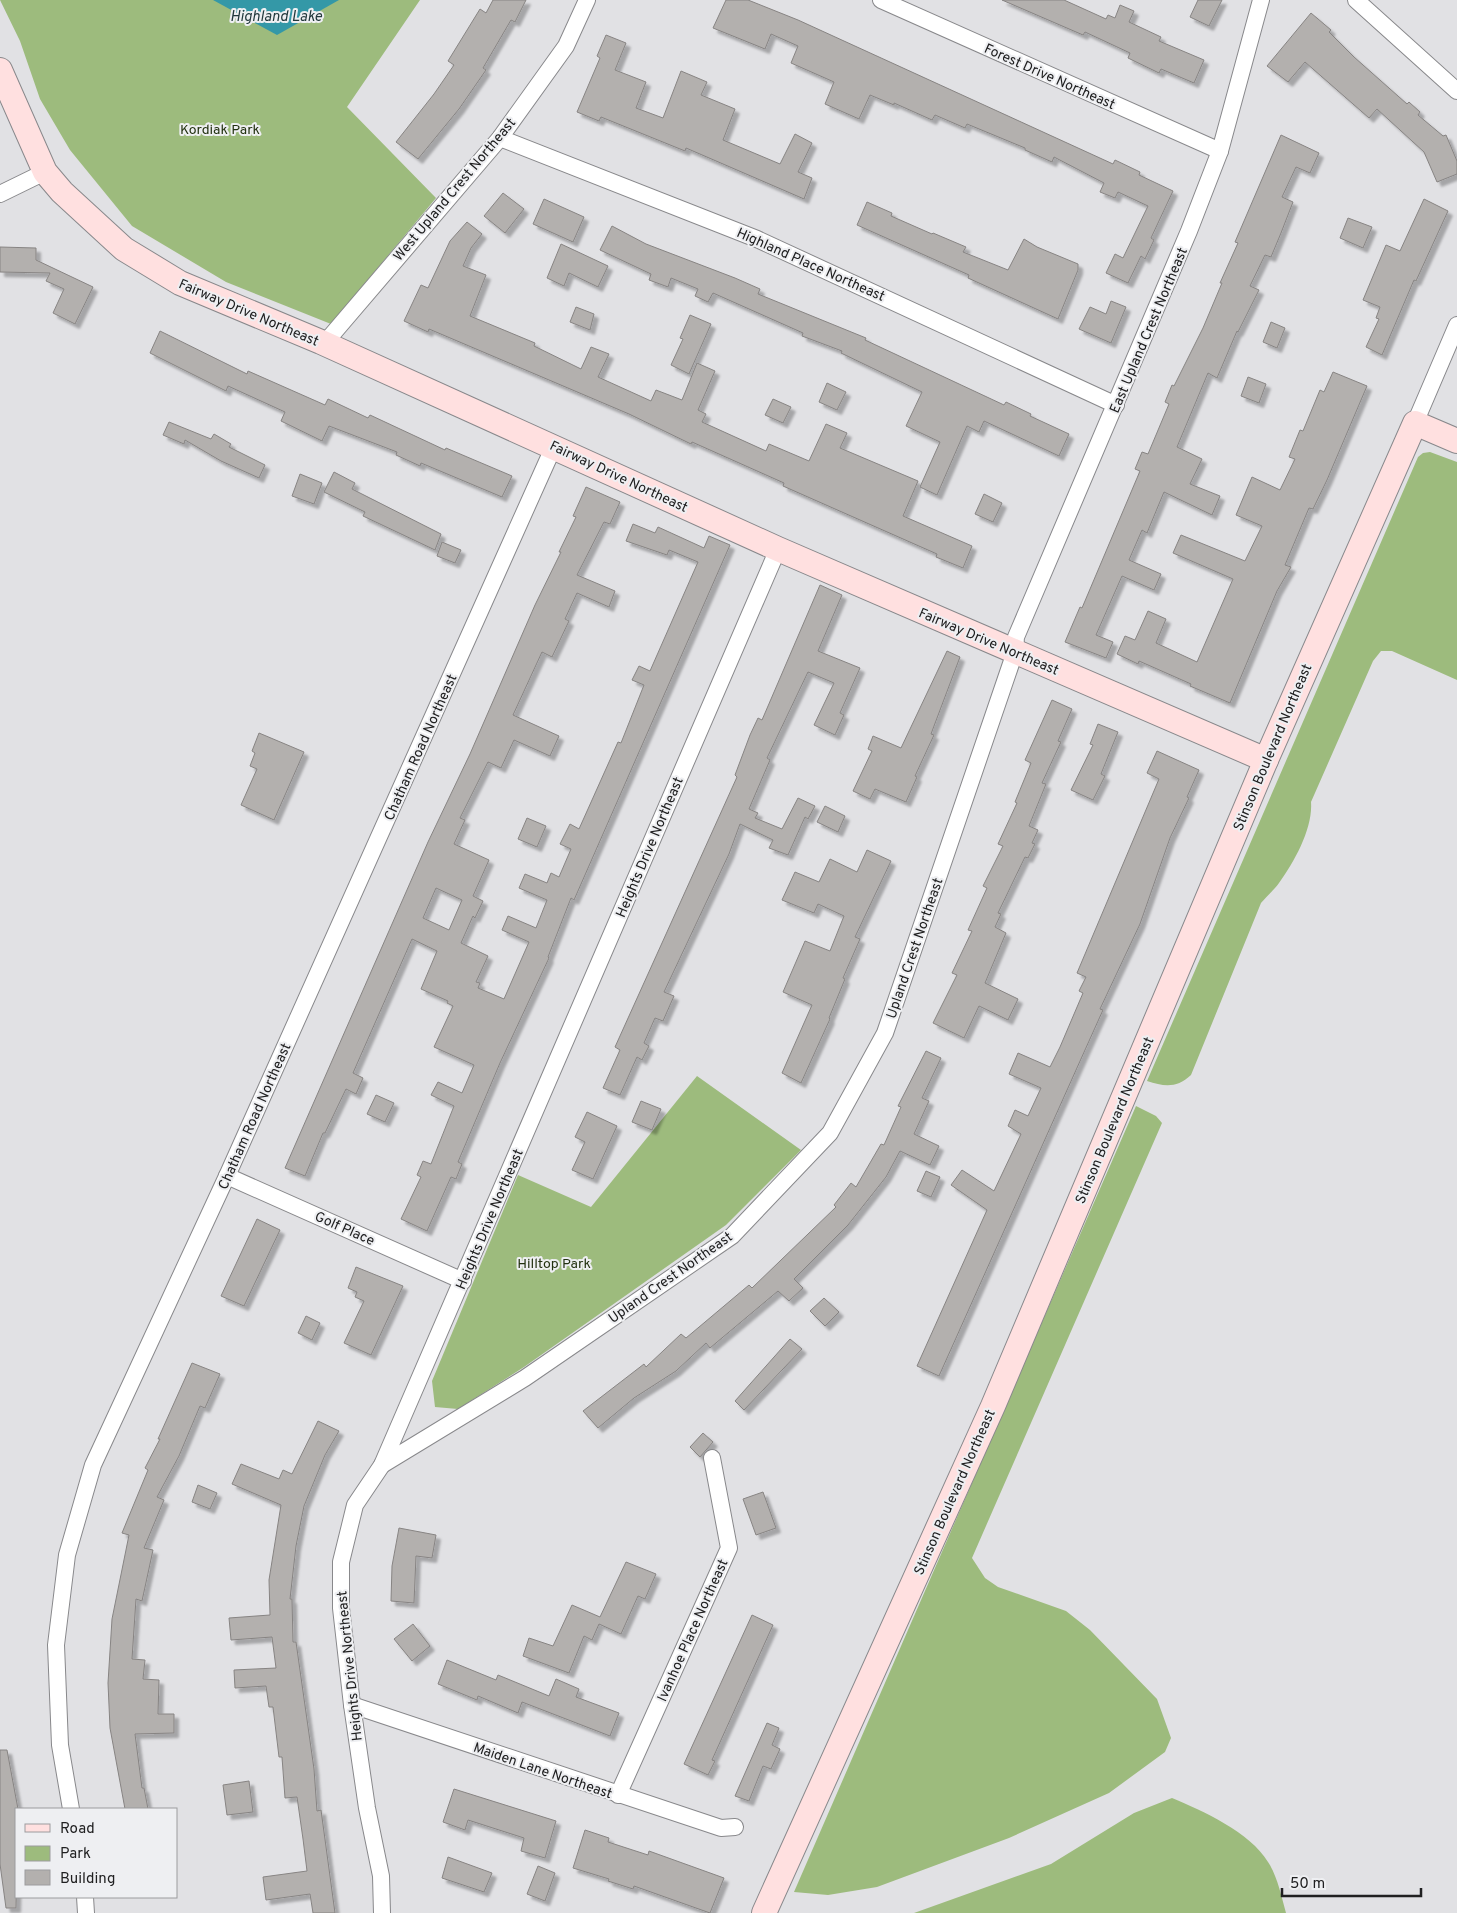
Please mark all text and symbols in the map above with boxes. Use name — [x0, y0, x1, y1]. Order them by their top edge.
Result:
water label: Highland Lake — [230, 8, 322, 27]
street label: Forest Drive Northeast — [981, 41, 1117, 114]
street label: West Upland Crest Northeast — [390, 115, 520, 265]
park label: Kordiak Park — [180, 122, 260, 139]
street label: Highland Place Northeast — [734, 225, 887, 306]
street label: East Upland Crest Northeast — [1107, 245, 1192, 416]
street label: Fairway Drive Northeast — [176, 276, 321, 351]
street label: Fairway Drive Northeast — [547, 438, 690, 517]
street label: Fairway Drive Northeast — [916, 605, 1061, 680]
street label: Stinson Boulevard Northeast — [1230, 662, 1316, 834]
street label: Chatham Road Northeast — [381, 672, 461, 823]
street label: Heights Drive Northeast — [613, 775, 688, 920]
street label: Upland Crest Northeast — [883, 876, 947, 1021]
street label: Stinson Boulevard Northeast — [1072, 1035, 1158, 1207]
street label: Chatham Road Northeast — [215, 1041, 295, 1192]
street label: Heights Drive Northeast — [453, 1147, 528, 1292]
street label: Golf Place — [312, 1209, 377, 1250]
street label: Upland Crest Northeast — [606, 1229, 736, 1328]
park label: Hilltop Park — [517, 1256, 591, 1273]
street label: Stinson Boulevard Northeast — [911, 1407, 1000, 1578]
street label: Ivanhoe Place Northeast — [654, 1557, 732, 1705]
street label: Heights Drive Northeast — [334, 1590, 367, 1742]
street label: Maiden Lane Northeast — [471, 1740, 614, 1803]
legend — [15, 1808, 178, 1898]
text: Road — [60, 1820, 95, 1839]
text: Park — [60, 1845, 91, 1864]
scale bar — [1282, 1866, 1421, 1898]
text: Building — [60, 1870, 115, 1889]
text: 50 m — [1290, 1875, 1325, 1894]

